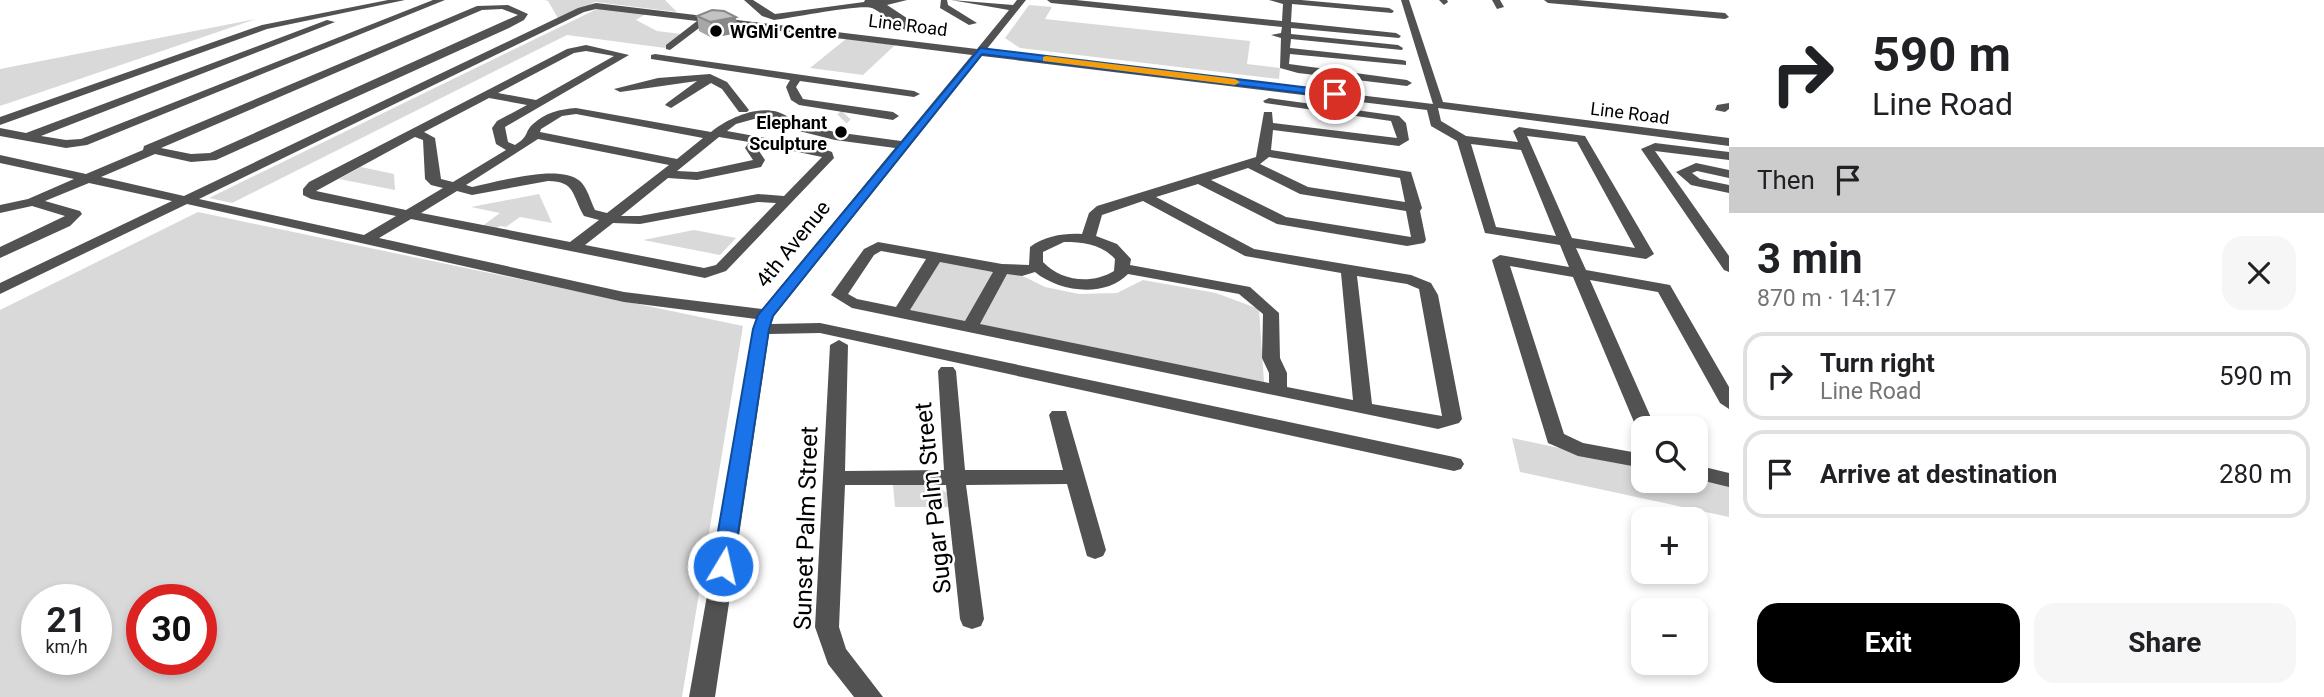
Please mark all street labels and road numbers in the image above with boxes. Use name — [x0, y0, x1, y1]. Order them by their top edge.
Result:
street label: Line Road — [867, 10, 949, 40]
street label: Line Road — [1589, 98, 1671, 128]
street label: 4th Avenue — [751, 196, 835, 292]
street label: Sugar Palm Street — [909, 401, 957, 595]
street label: Sunset Palm Street — [788, 425, 824, 630]

